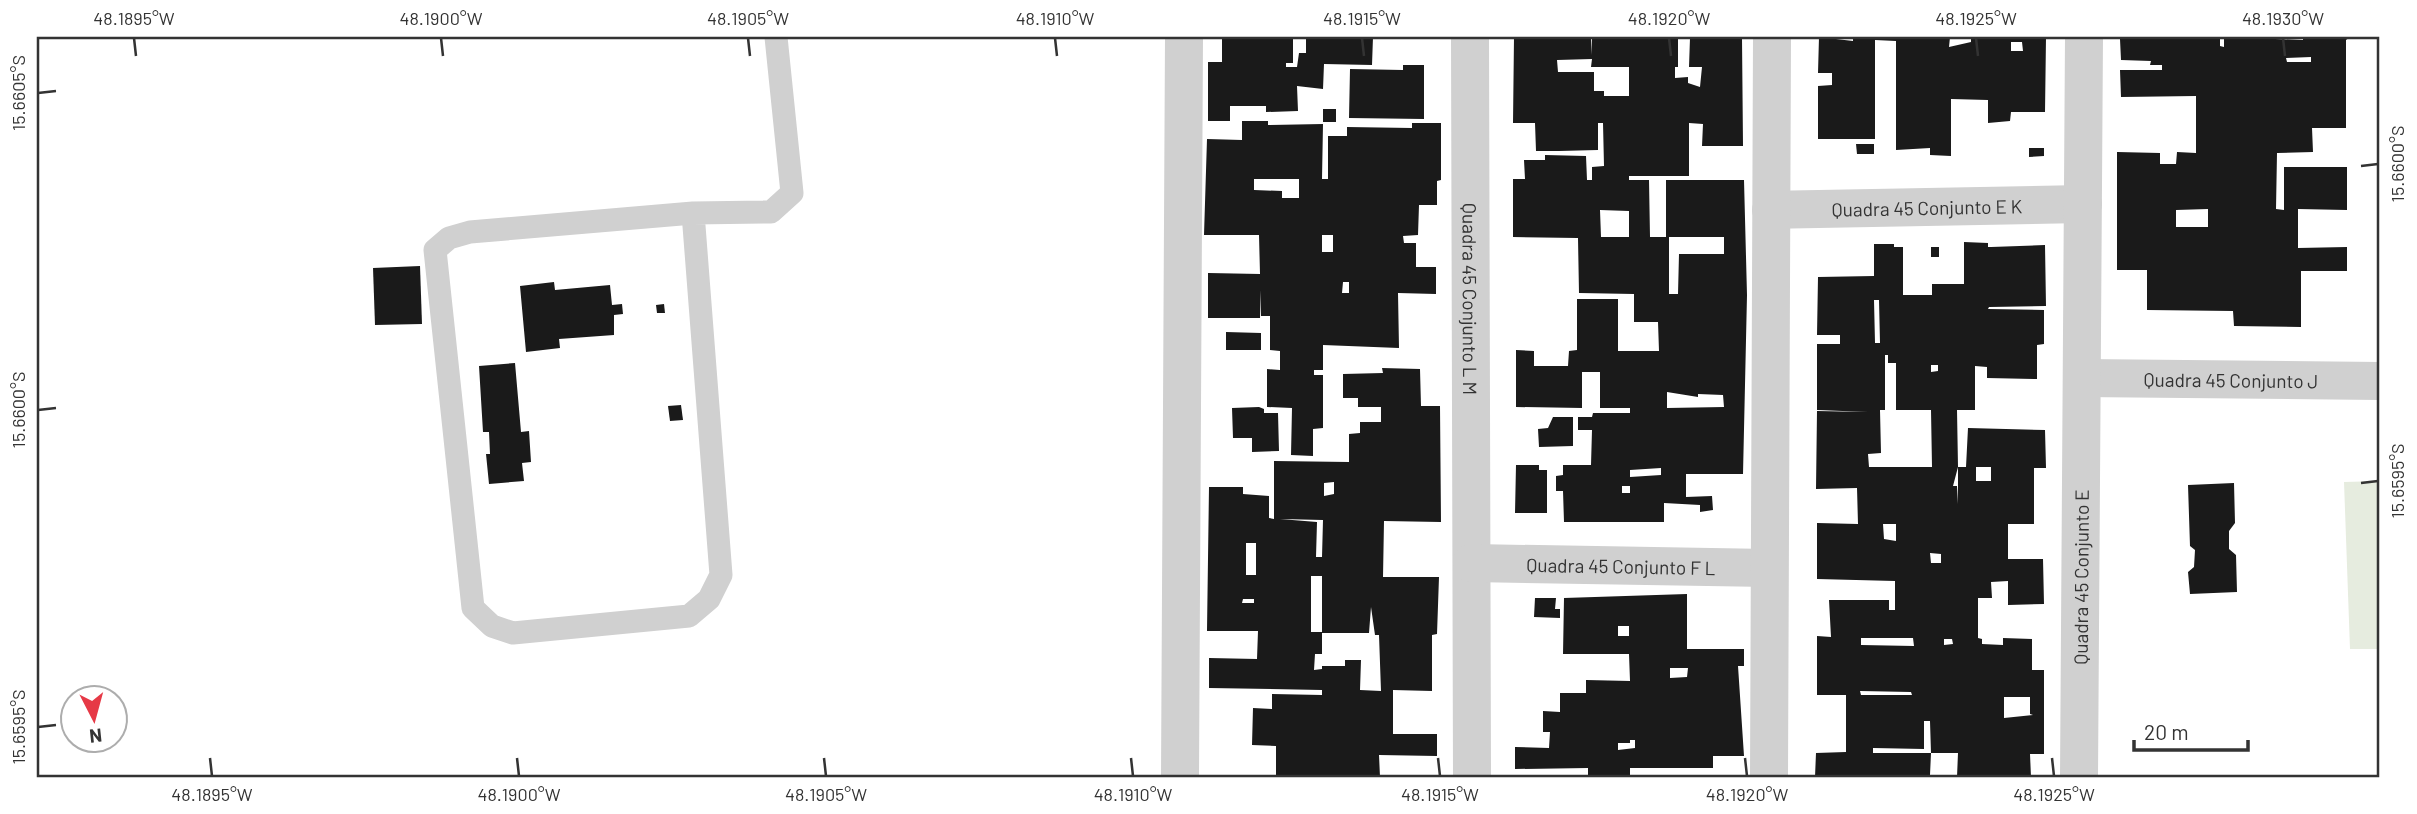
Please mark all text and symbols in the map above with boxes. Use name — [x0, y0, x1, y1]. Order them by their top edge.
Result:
text: 48.1895°W — [93, 7, 175, 29]
text: 48.1900°W — [400, 7, 483, 29]
text: 48.1905°W — [707, 7, 789, 29]
text: 48.1910°W — [1016, 7, 1095, 29]
text: 48.1915°W — [1323, 7, 1401, 29]
text: 48.1920°W — [1628, 7, 1710, 29]
text: 48.1925°W — [1935, 7, 2017, 29]
text: 48.1930°W — [2242, 7, 2324, 29]
text: 15.6605°S — [7, 55, 29, 131]
text: 15.6600°S — [2386, 126, 2408, 202]
street label: Quadra 45 Conjunto E K — [1831, 194, 2023, 220]
street label: Quadra 45 Conjunto L M — [1459, 203, 1482, 395]
street label: Quadra 45 Conjunto J — [2144, 367, 2318, 392]
text: 15.6600°S — [7, 372, 29, 448]
text: 15.6595°S — [2386, 443, 2408, 519]
street label: Quadra 45 Conjunto E — [2068, 489, 2092, 665]
street label: Quadra 45 Conjunto F L — [1526, 552, 1716, 579]
north arrow — [60, 684, 130, 754]
text: 15.6595°S — [7, 689, 29, 765]
scale bar — [2134, 709, 2247, 753]
text: 20 m — [2144, 719, 2189, 744]
text: N — [88, 724, 103, 749]
text: 48.1895°W — [171, 783, 253, 805]
text: 48.1900°W — [478, 783, 561, 805]
text: 48.1905°W — [785, 783, 867, 805]
text: 48.1910°W — [1094, 783, 1173, 805]
text: 48.1915°W — [1401, 783, 1479, 805]
text: 48.1920°W — [1706, 783, 1788, 805]
text: 48.1925°W — [2013, 783, 2095, 805]

